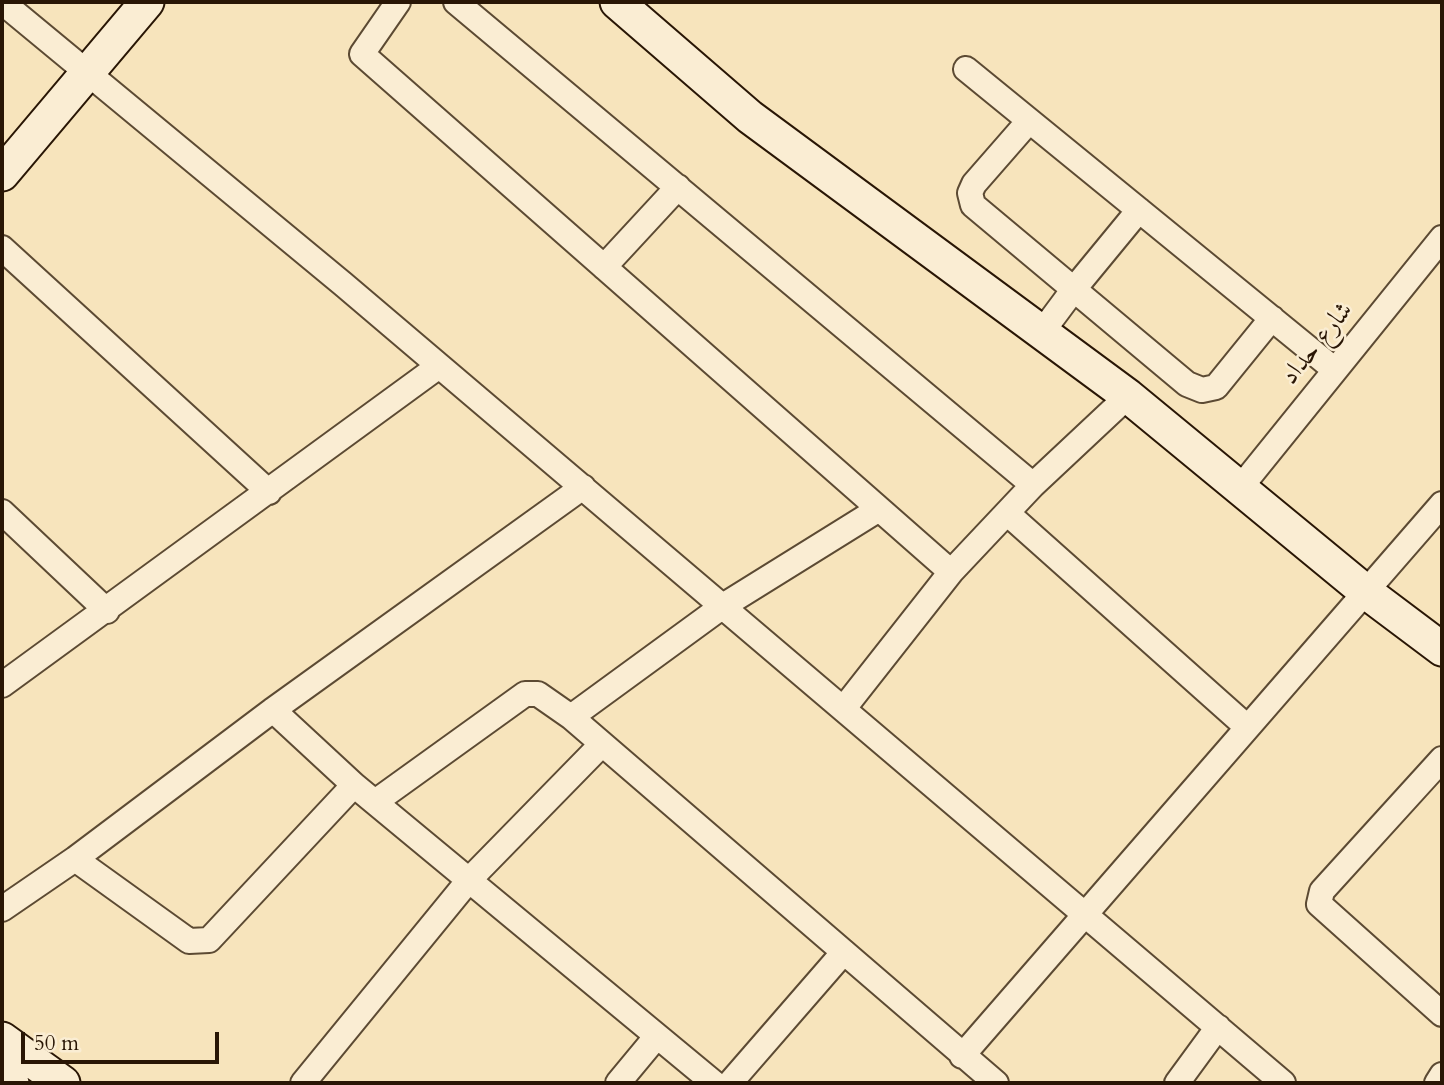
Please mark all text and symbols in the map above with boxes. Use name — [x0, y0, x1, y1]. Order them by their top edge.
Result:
street label: شارع حداد — [1275, 296, 1361, 392]
scale bar — [24, 1018, 222, 1062]
text: 50 m — [34, 1029, 79, 1058]

